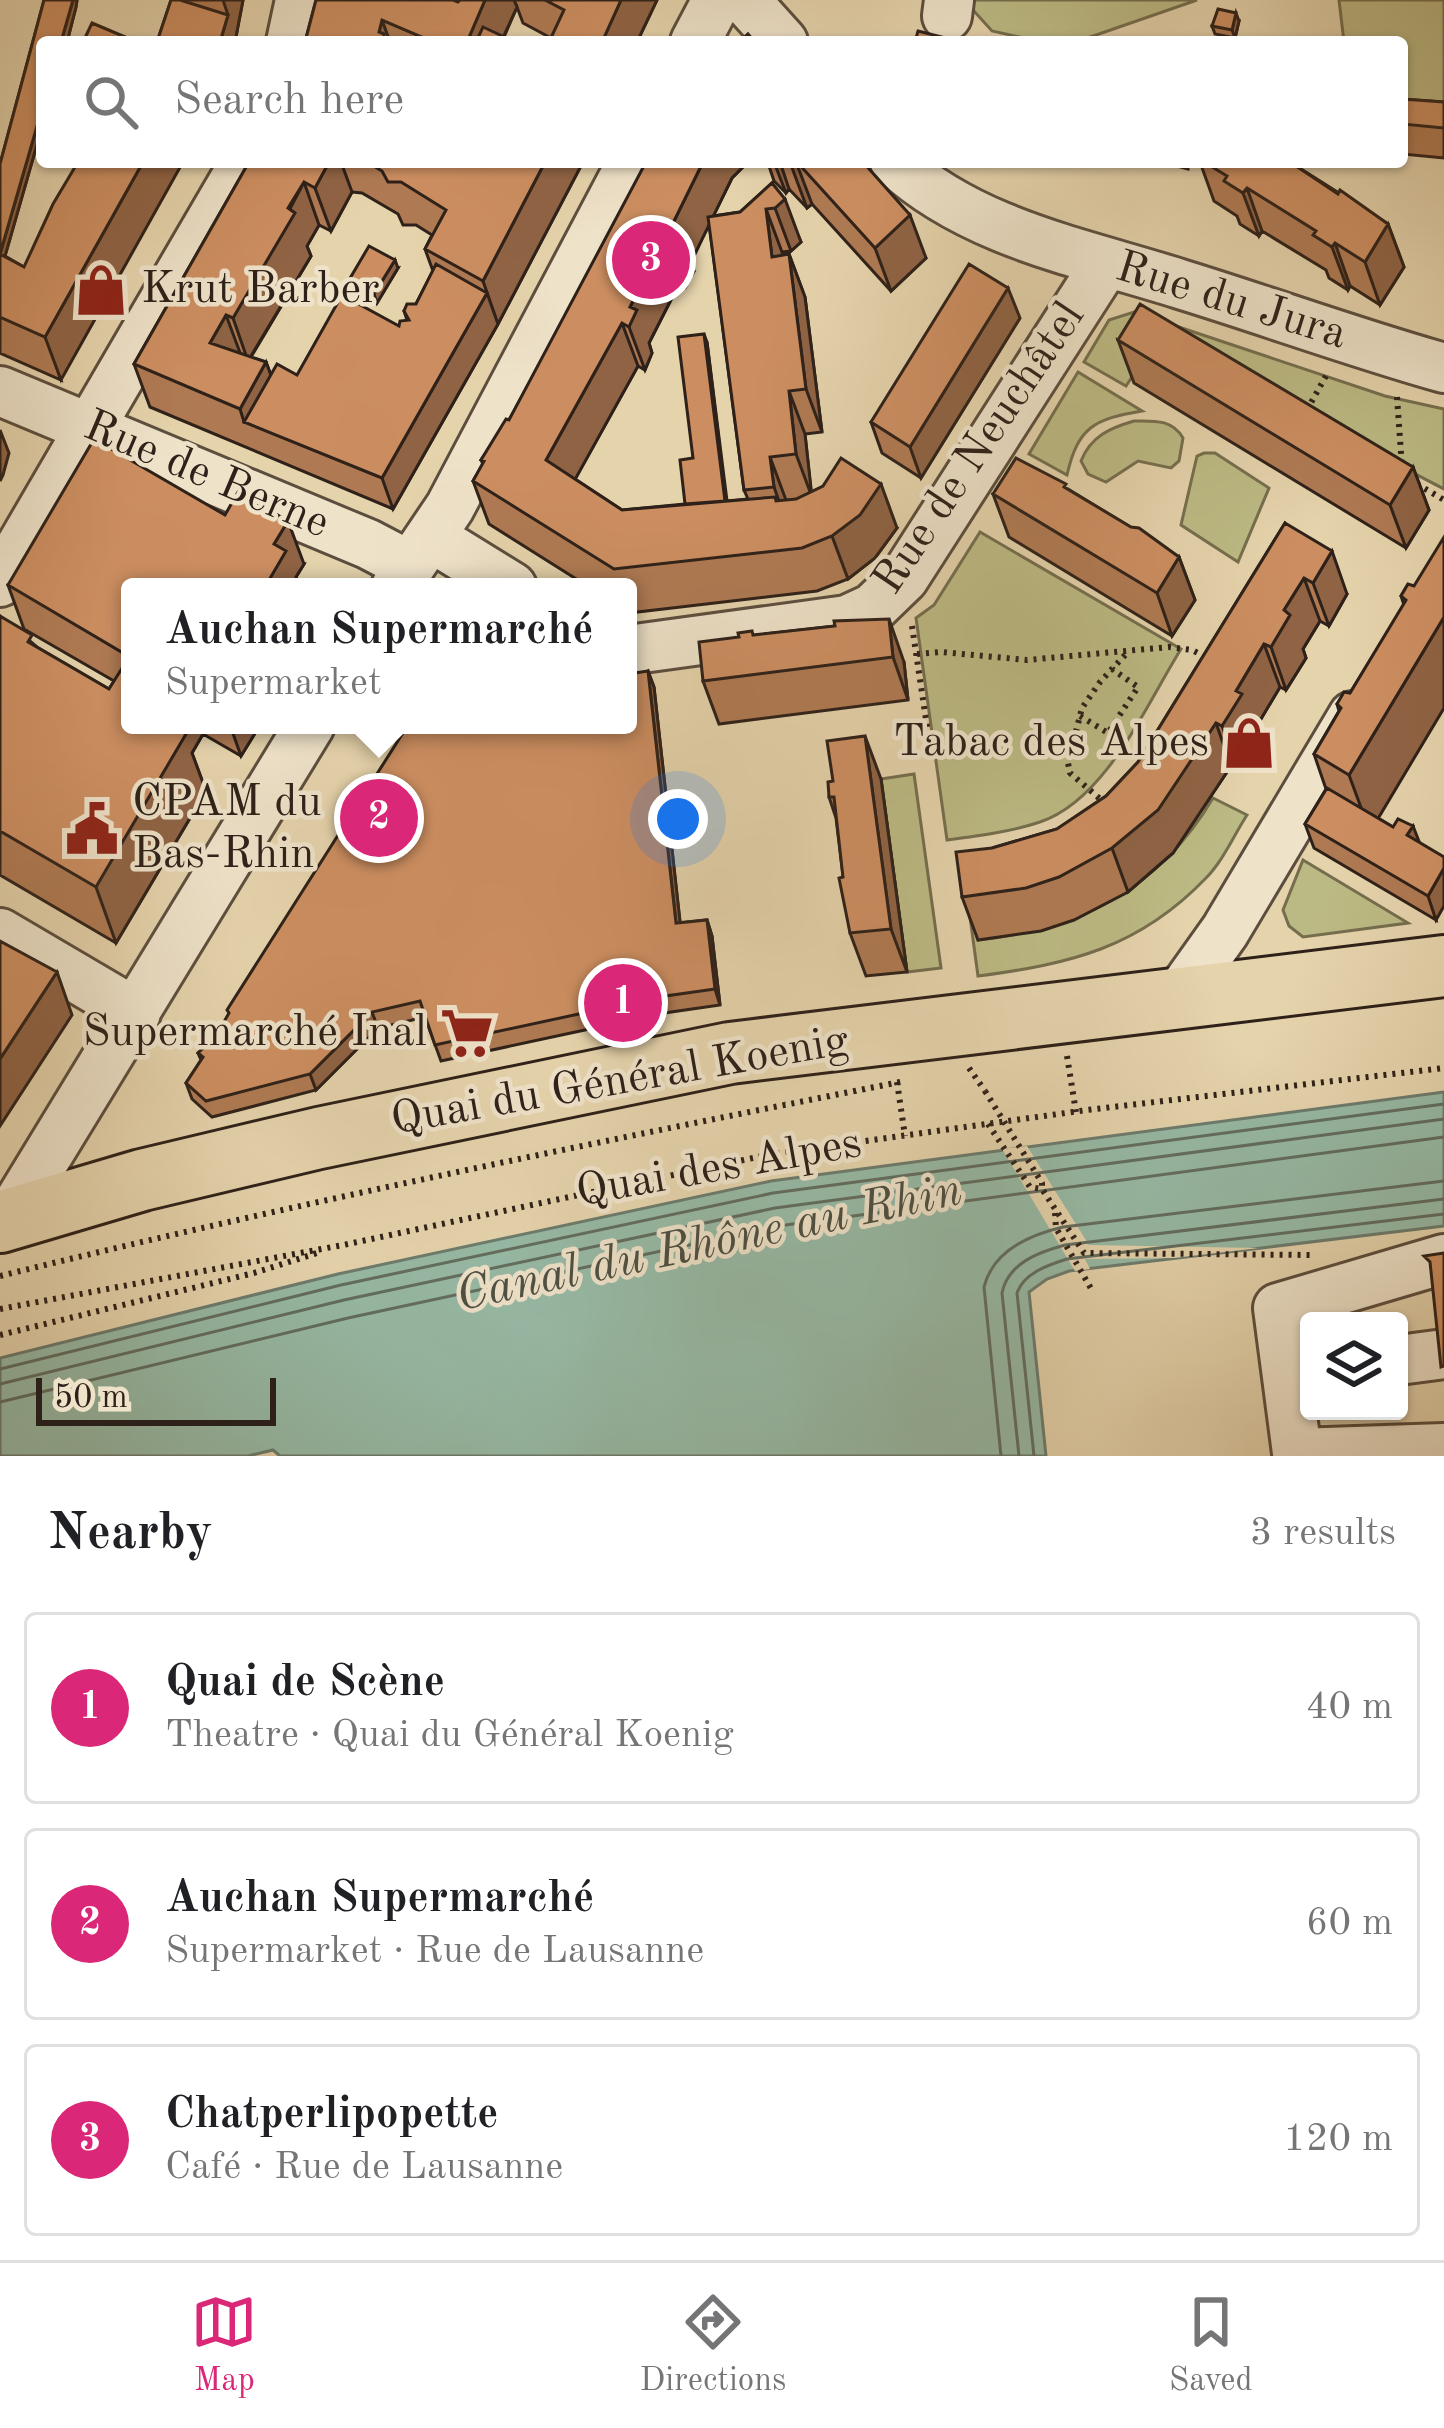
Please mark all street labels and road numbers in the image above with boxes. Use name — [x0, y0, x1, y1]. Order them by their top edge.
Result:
street label: Rue du Jura — [1110, 246, 1352, 358]
street label: Rue de Neuchâtel — [866, 295, 1094, 603]
street label: Rue de Berne — [77, 404, 335, 548]
street label: Quai du Général Koenig — [388, 1020, 852, 1144]
street label: Quai des Alpes — [573, 1122, 865, 1216]

